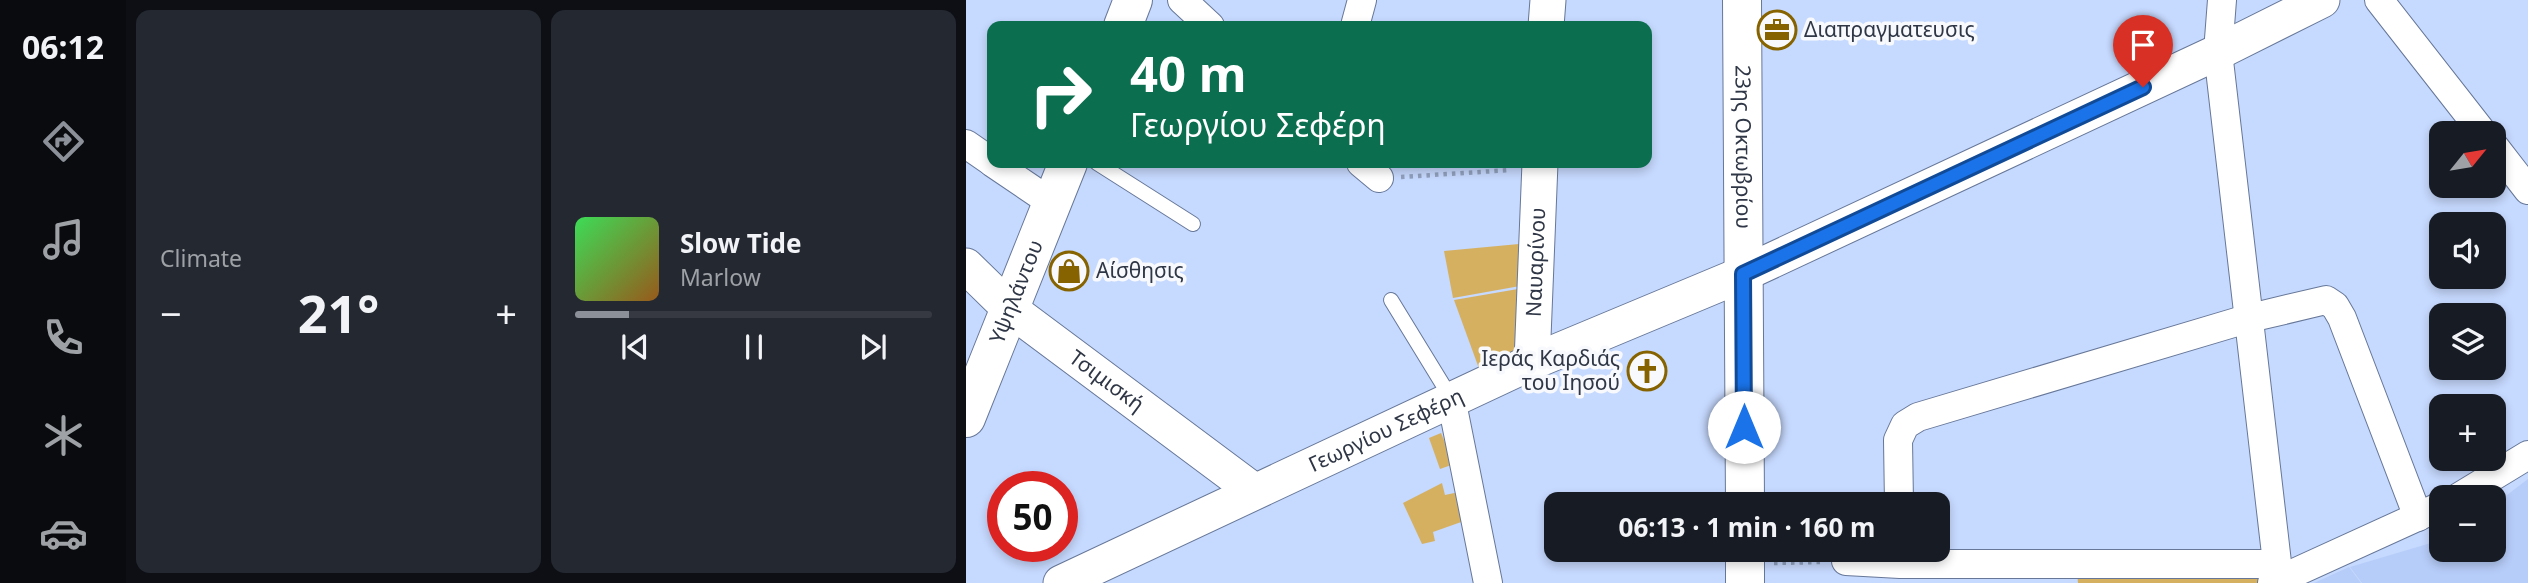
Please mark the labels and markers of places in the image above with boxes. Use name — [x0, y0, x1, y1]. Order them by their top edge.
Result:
office icon: Διαπραγματευσις — [1756, 9, 1798, 51]
place label: Διαπραγματευσις — [1804, 15, 1975, 43]
pin — [2113, 15, 2173, 87]
shop icon: Αίσθησις — [1048, 250, 1090, 292]
place label: Αίσθησις — [1096, 256, 1184, 284]
place label: Ιεράς Καρδιάς του Ιησού — [1481, 344, 1620, 396]
church icon: Ιεράς Καρδιάς του Ιησού — [1626, 350, 1668, 392]

